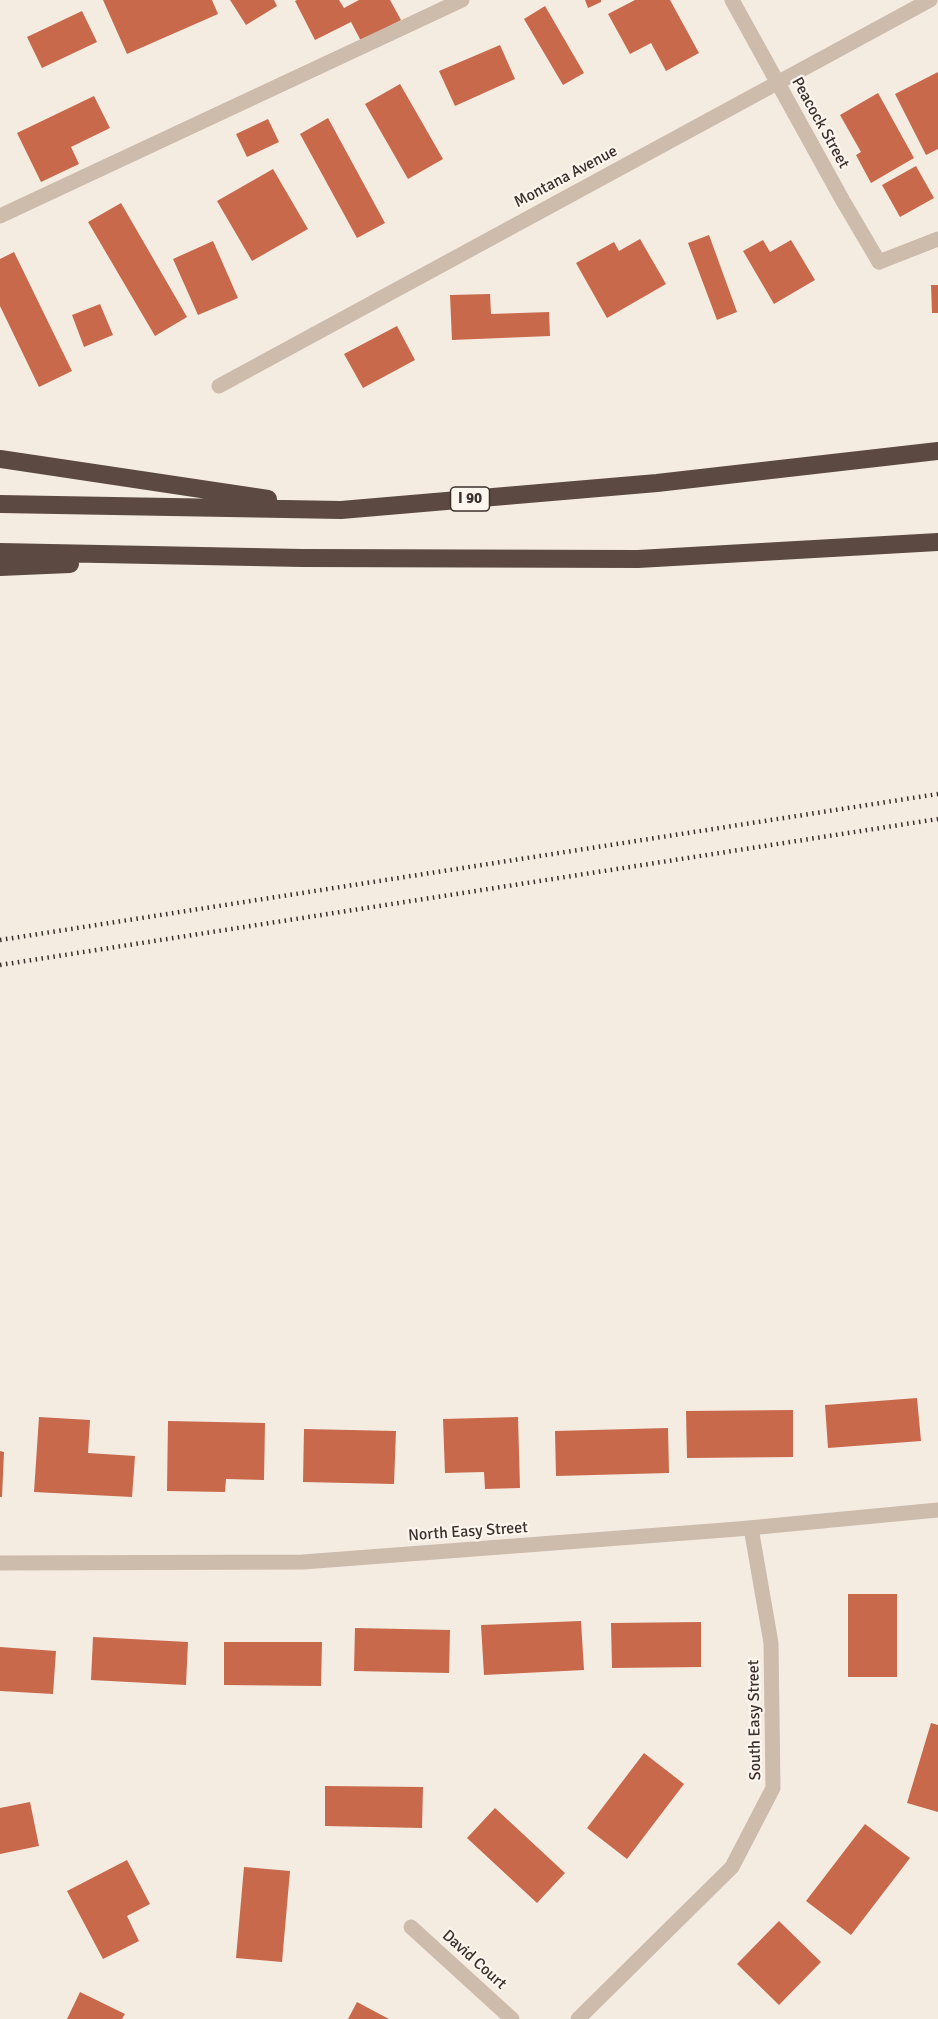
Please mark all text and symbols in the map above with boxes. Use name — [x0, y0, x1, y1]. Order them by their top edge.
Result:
street label: Peacock Street — [787, 74, 853, 172]
street label: Montana Avenue — [511, 142, 621, 212]
road number: I 90 — [450, 487, 490, 511]
street label: North Easy Street — [407, 1518, 529, 1546]
street label: South Easy Street — [744, 1660, 766, 1780]
street label: David Court — [438, 1926, 510, 1994]

